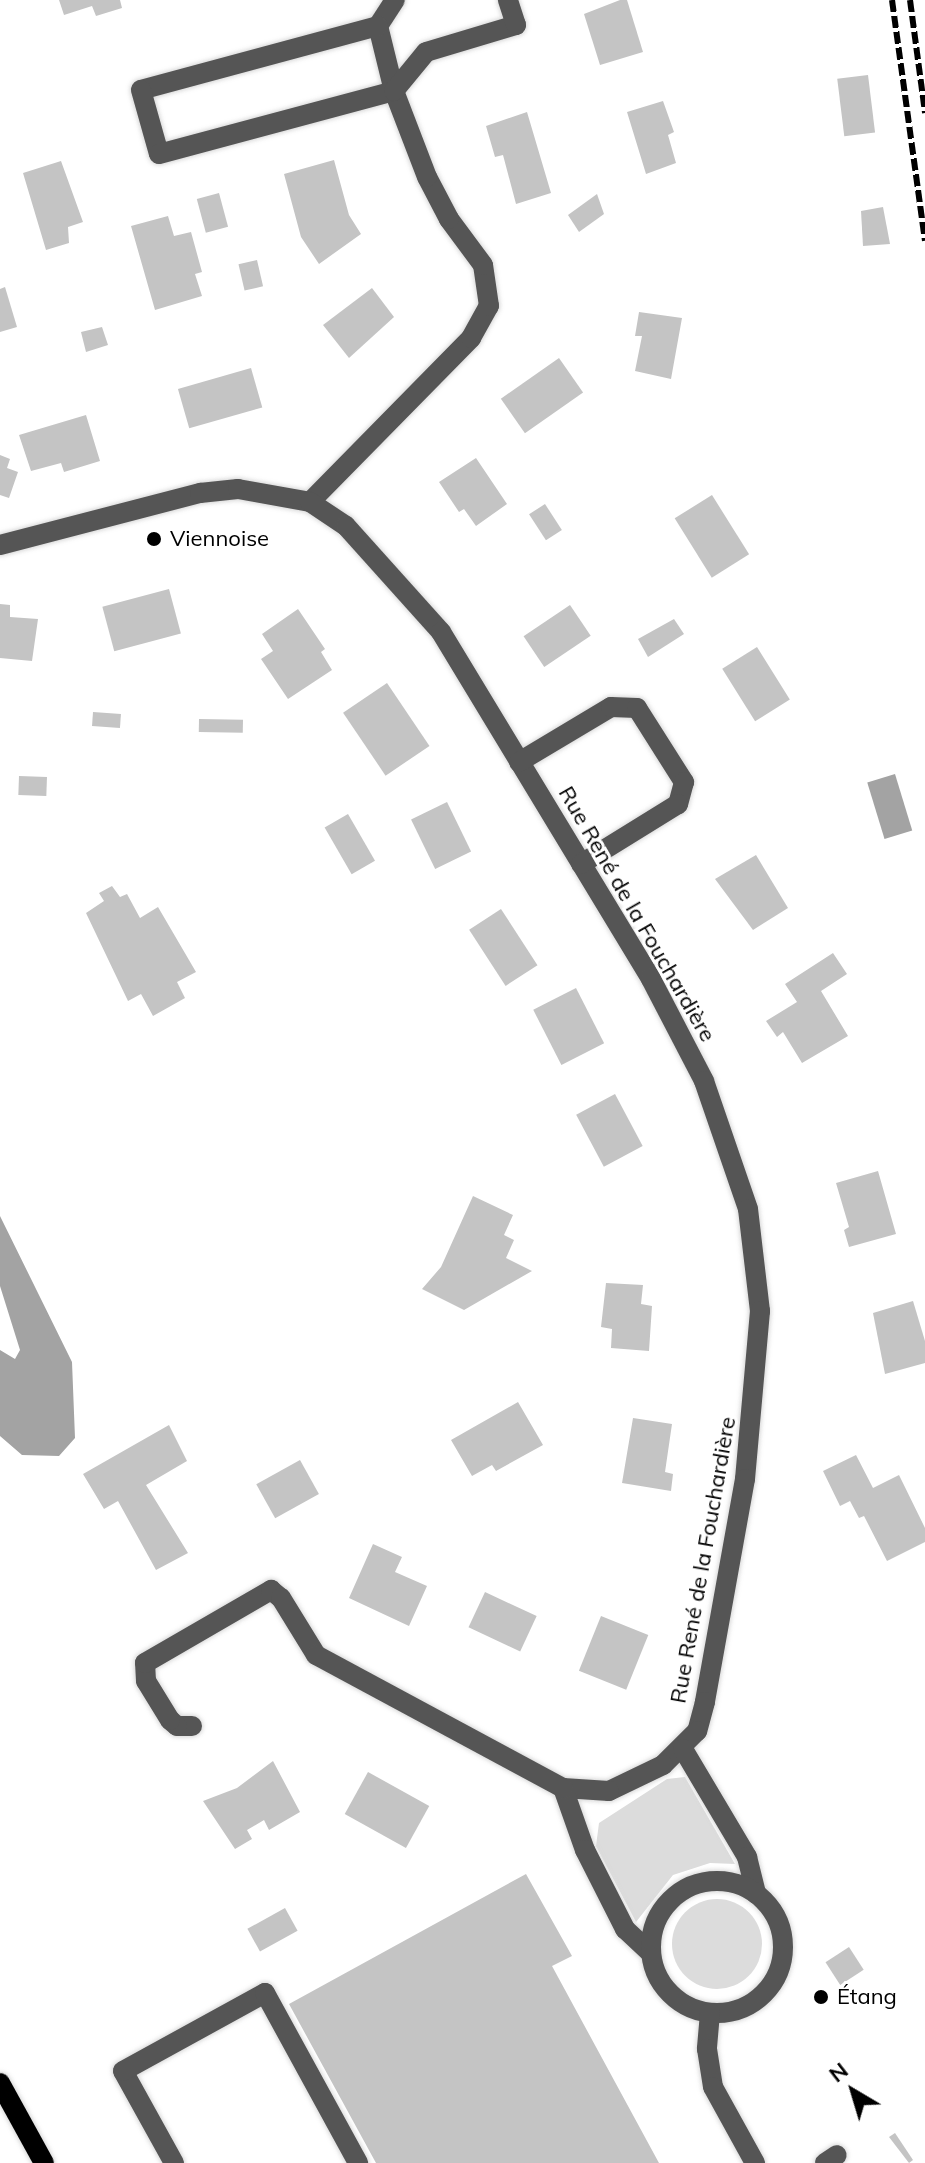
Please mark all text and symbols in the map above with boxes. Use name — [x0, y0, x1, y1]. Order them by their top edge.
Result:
place label: Viennoise — [170, 526, 269, 552]
marker: Viennoise — [145, 530, 163, 548]
street label: Rue René de la Fouchardière — [553, 782, 721, 1046]
street label: Rue René de la Fouchardière — [665, 1415, 741, 1705]
place label: Étang — [837, 1984, 897, 2010]
marker: Étang — [812, 1988, 830, 2006]
north arrow — [813, 2051, 893, 2131]
text: N — [823, 2056, 853, 2088]

